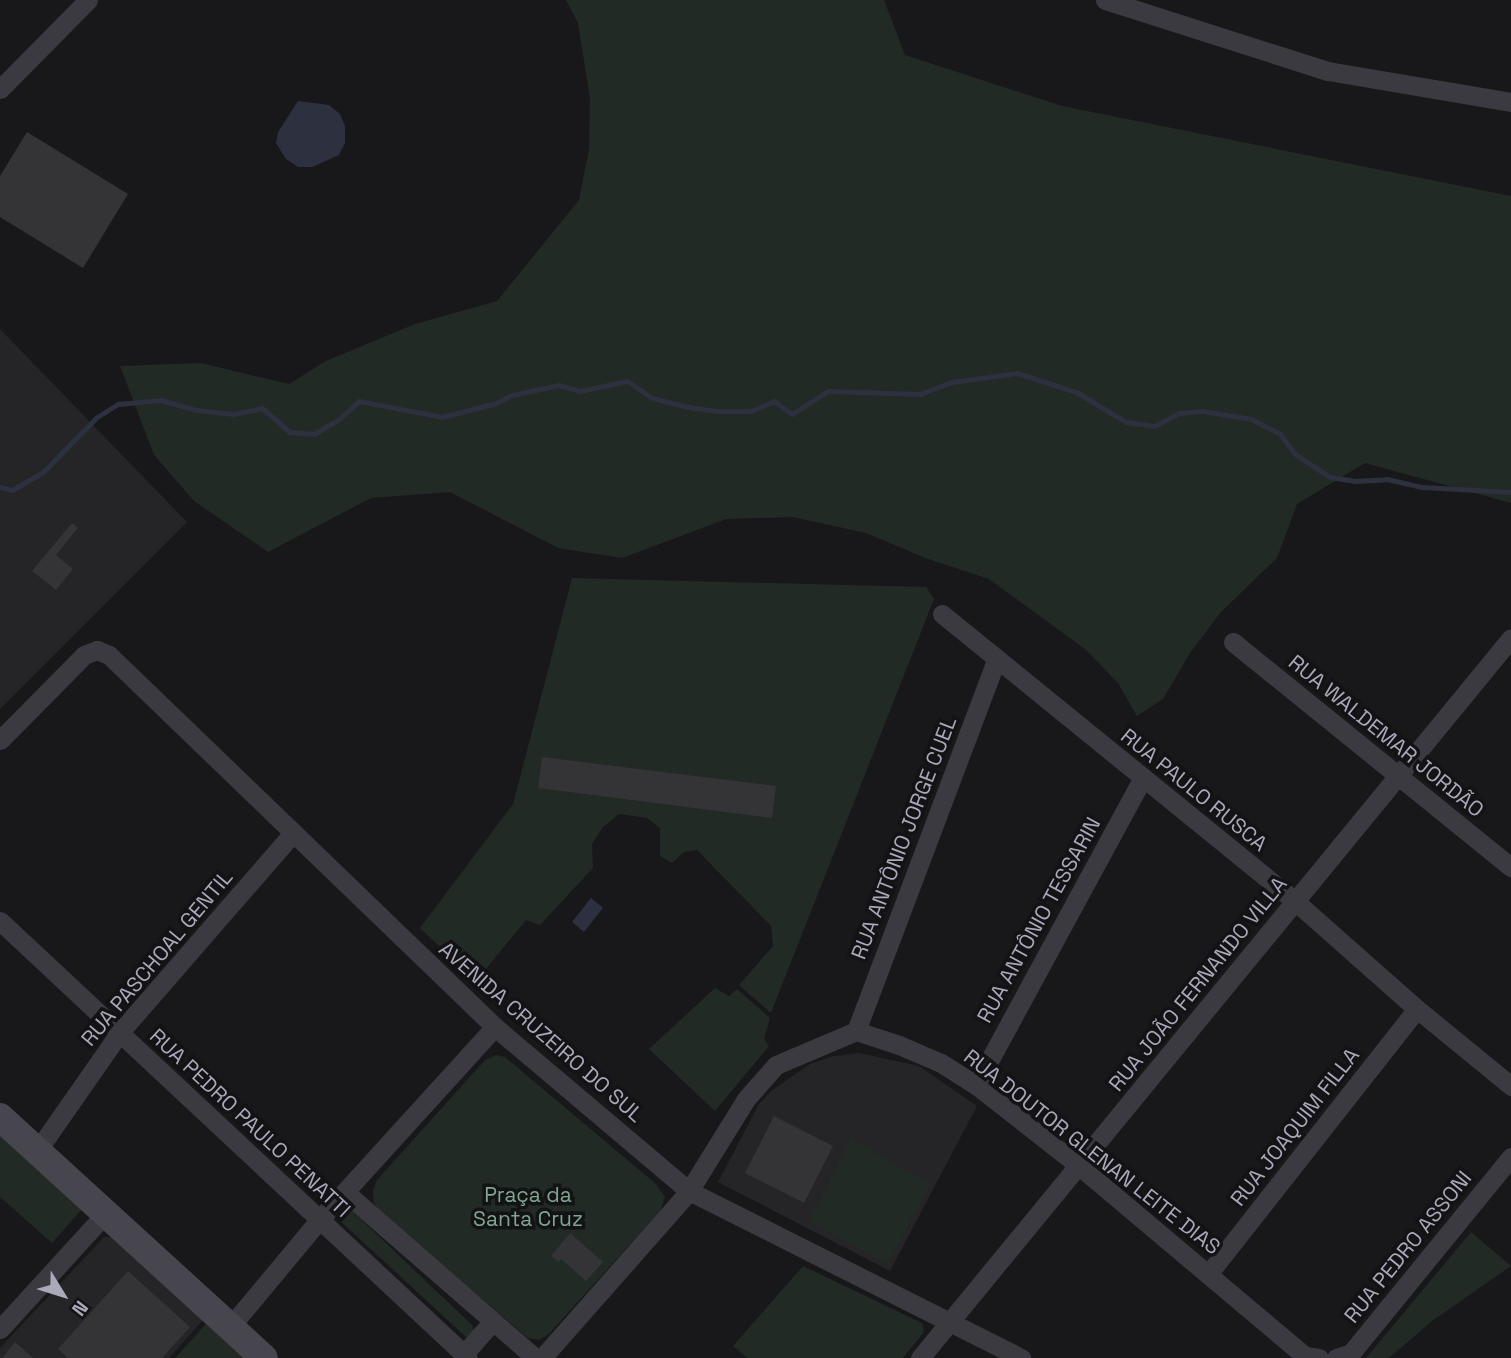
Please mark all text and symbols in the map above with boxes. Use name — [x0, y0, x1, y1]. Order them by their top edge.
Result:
street label: RUA WALDEMAR JORDÃO — [1283, 649, 1489, 823]
street label: RUA ANTÔNIO JORGE CUEL — [846, 713, 962, 963]
street label: RUA PAULO RUSCA — [1116, 723, 1272, 857]
street label: RUA ANTÔNIO TESSARIN — [972, 812, 1106, 1028]
street label: RUA PASCHOAL GENTIL — [76, 865, 238, 1051]
street label: RUA JOÃO FERNANDO VILLA — [1103, 871, 1293, 1097]
street label: AVENIDA CRUZEIRO DO SUL — [434, 936, 648, 1128]
street label: RUA PEDRO PAULO PENATTI — [144, 1023, 356, 1223]
street label: RUA JOAQUIM FILLA — [1225, 1043, 1365, 1211]
street label: RUA DOUTOR GLENAN LEITE DIAS — [959, 1044, 1225, 1260]
street label: RUA PEDRO ASSONI — [1339, 1166, 1477, 1328]
park label: Praça da Santa Cruz — [473, 1182, 583, 1232]
north arrow — [28, 1260, 98, 1330]
text: N — [66, 1296, 94, 1321]

